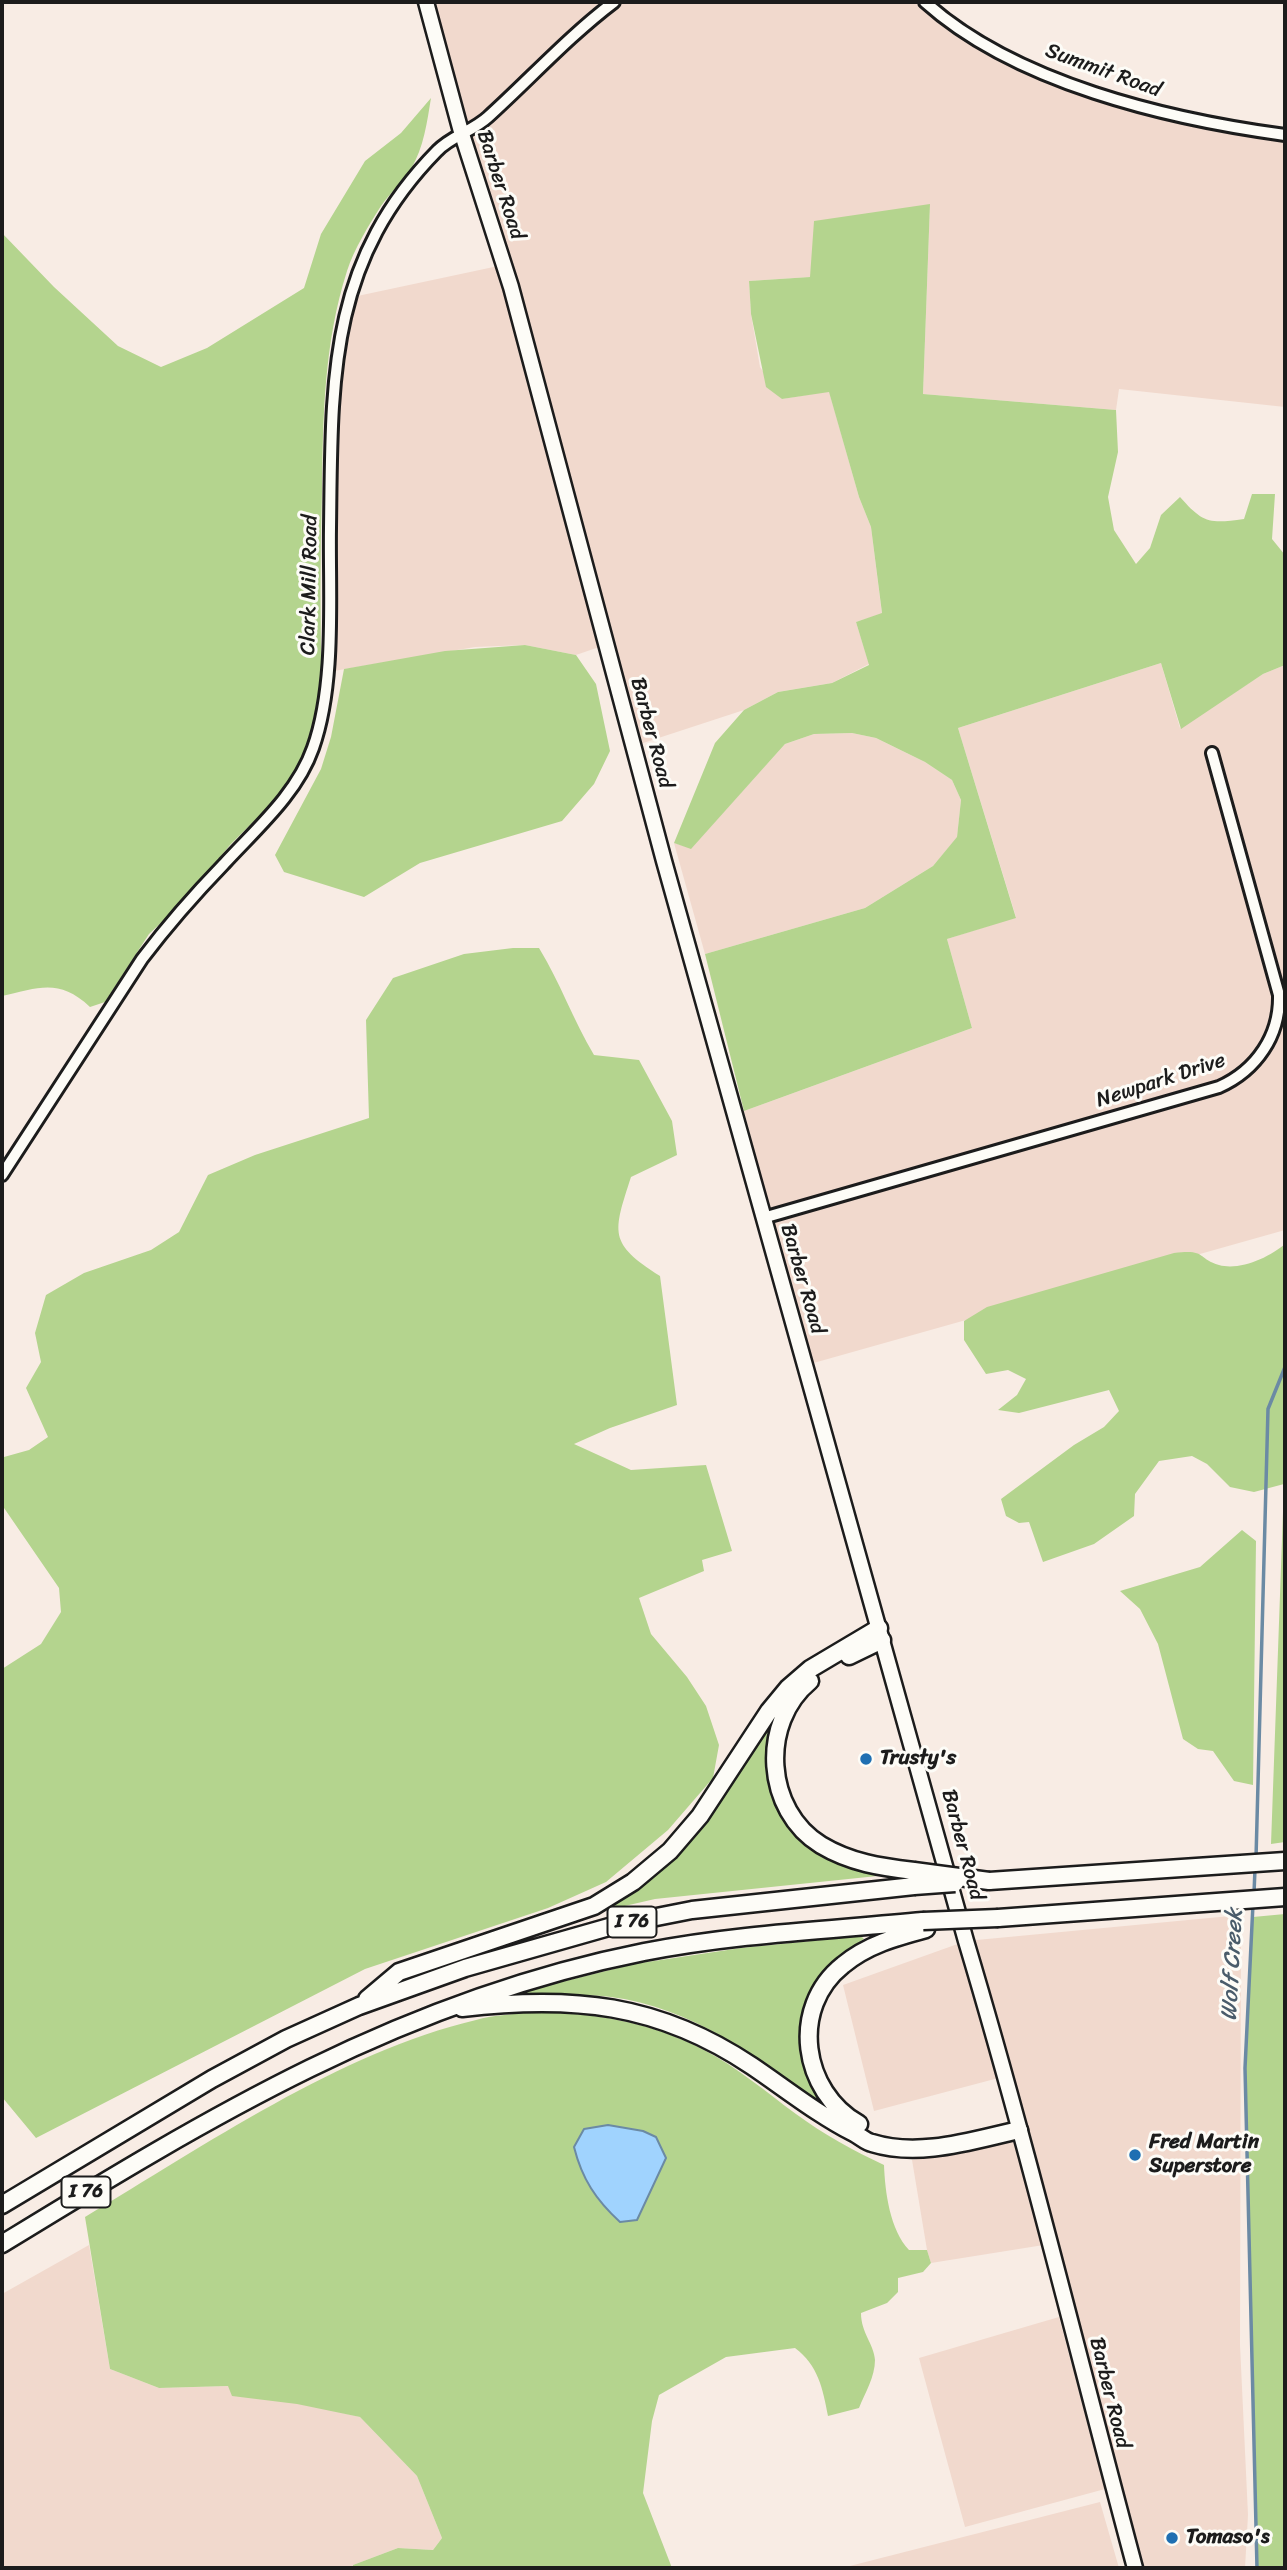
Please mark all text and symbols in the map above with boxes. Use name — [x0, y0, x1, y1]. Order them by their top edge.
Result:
street label: Summit Road — [1042, 38, 1164, 104]
street label: Barber Road — [470, 127, 530, 243]
street label: Clark Mill Road — [296, 515, 324, 655]
street label: Barber Road — [624, 675, 678, 791]
street label: Newpark Drive — [1093, 1048, 1229, 1114]
street label: Barber Road — [774, 1221, 830, 1337]
place label: Trusty's — [880, 1746, 956, 1772]
marker: Trusty's — [858, 1751, 874, 1767]
street label: Barber Road — [935, 1787, 989, 1903]
road number: I 76 — [608, 1906, 656, 1938]
water label: Wolf Creek — [1216, 1909, 1250, 2021]
place label: Fred Martin Superstore — [1149, 2130, 1259, 2180]
marker: Fred Martin Superstore — [1127, 2147, 1143, 2163]
road number: I 76 — [62, 2176, 110, 2208]
street label: Barber Road — [1083, 2335, 1135, 2451]
place label: Tomaso's — [1186, 2525, 1270, 2551]
marker: Tomaso's — [1164, 2530, 1180, 2546]

